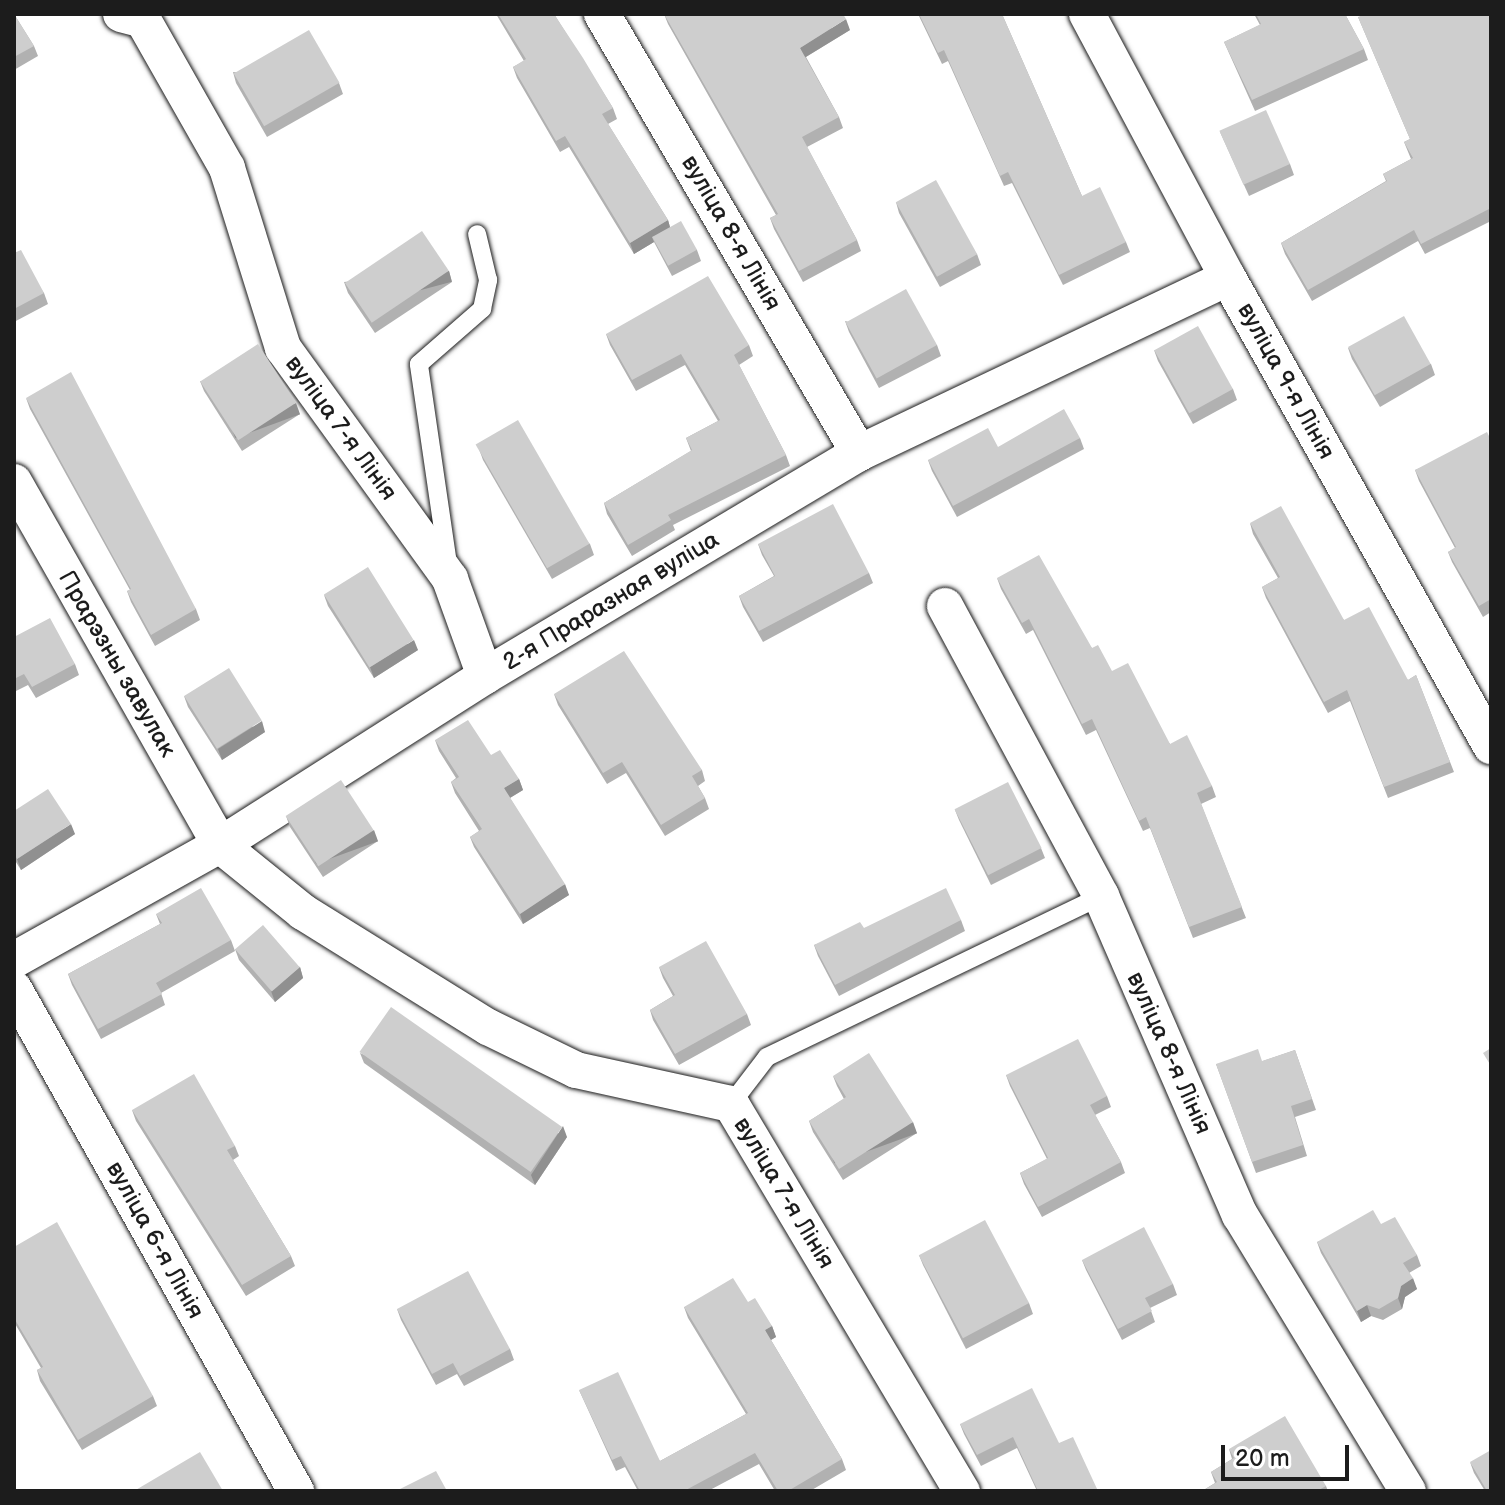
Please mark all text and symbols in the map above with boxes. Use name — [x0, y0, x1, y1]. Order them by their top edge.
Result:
street label: вуліца 8-я Лінія — [675, 150, 787, 316]
street label: вуліца 9-я Лінія — [1231, 298, 1341, 464]
street label: вуліца 7-я Лінія — [279, 350, 403, 506]
street label: 2-я Праразная вуліца — [498, 525, 724, 677]
street label: Прарэзны завулак — [52, 566, 182, 762]
street label: вуліца 8-я Лінія — [1120, 967, 1218, 1139]
street label: вуліца 7-я Лінія — [727, 1112, 841, 1274]
street label: вуліца 6-я Лінія — [100, 1156, 210, 1324]
scale bar — [1225, 1429, 1353, 1479]
text: 20 m — [1235, 1444, 1290, 1473]

